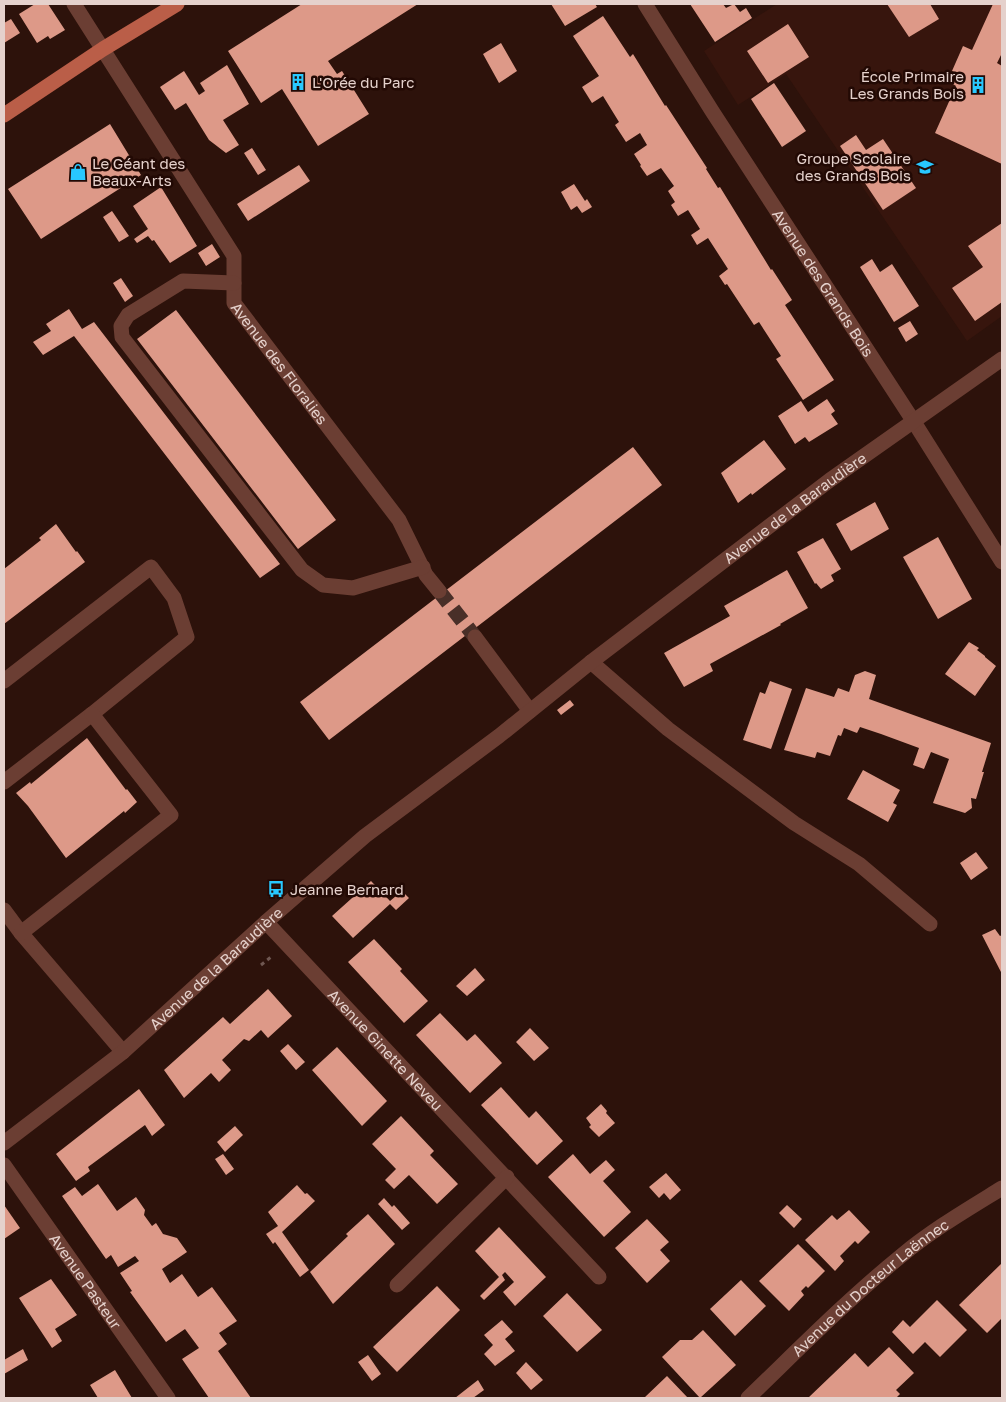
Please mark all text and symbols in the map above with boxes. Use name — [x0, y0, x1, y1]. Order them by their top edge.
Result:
place label: École Primaire Les Grands Bois — [849, 67, 964, 102]
building icon: L'Orée du Parc — [288, 72, 308, 92]
place label: L'Orée du Parc — [312, 73, 414, 91]
building icon: École Primaire Les Grands Bois — [968, 75, 988, 95]
place label: Groupe Scolaire des Grands Bois — [795, 149, 911, 184]
place label: Le Géant des Beaux-Arts — [92, 154, 185, 189]
school or university icon: Groupe Scolaire des Grands Bois — [915, 157, 935, 177]
shop icon: Le Géant des Beaux-Arts — [68, 162, 88, 182]
street label: Avenue des Grands Bois — [769, 206, 878, 360]
street label: Avenue des Floralies — [228, 298, 332, 428]
street label: Avenue de la Baraudière — [720, 448, 870, 567]
bus stop icon: Jeanne Bernard — [266, 879, 286, 899]
place label: Jeanne Bernard — [290, 880, 404, 898]
street label: Avenue de la Baraudière — [145, 903, 286, 1033]
street label: Avenue Ginette Neveu — [325, 985, 447, 1114]
street label: Avenue du Docteur Laënnec — [788, 1215, 952, 1360]
street label: Avenue Pasteur — [46, 1230, 126, 1332]

